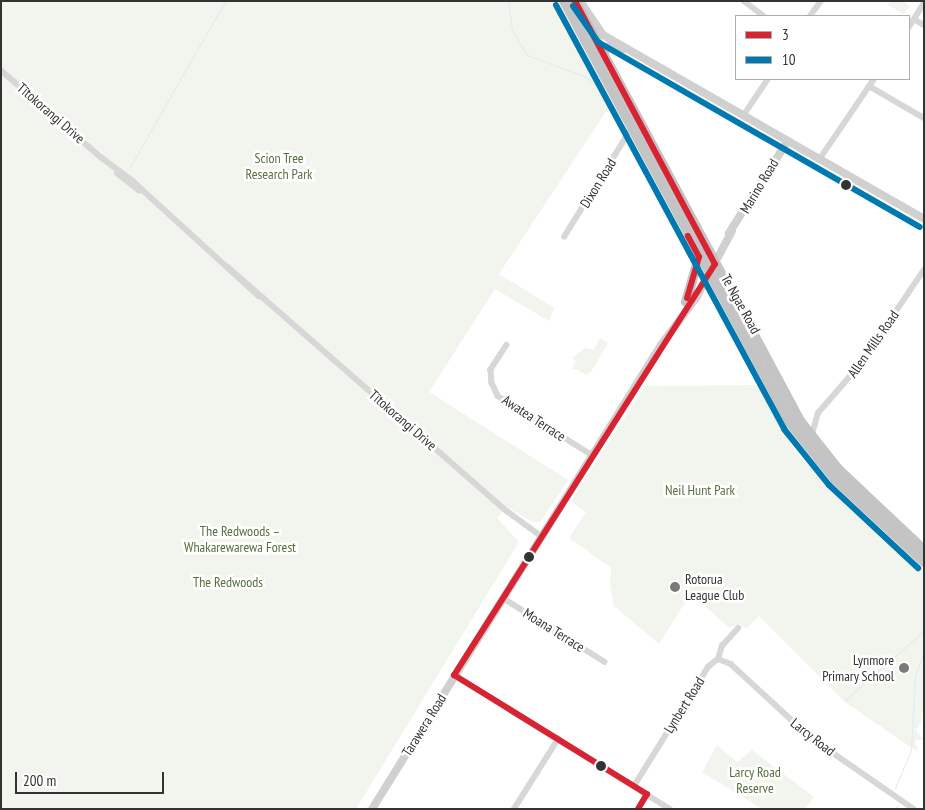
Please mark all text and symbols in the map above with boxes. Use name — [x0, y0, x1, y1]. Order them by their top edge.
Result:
legend — [735, 15, 910, 80]
text: 3 — [782, 25, 789, 44]
text: 10 — [782, 50, 796, 69]
street label: Tītokorangi Drive — [14, 79, 88, 147]
park label: Scion Tree Research Park — [246, 150, 312, 182]
street label: Dixon Road — [576, 155, 620, 211]
street label: Marino Road — [736, 156, 782, 216]
unlabelled marker — [841, 180, 851, 190]
street label: Te Ngae Road — [718, 271, 764, 337]
street label: Allen Mills Road — [844, 307, 902, 381]
street label: Tītokorangi Drive — [366, 386, 440, 454]
street label: Awatea Terrace — [499, 391, 569, 445]
park label: Neil Hunt Park — [665, 482, 735, 498]
park label: The Redwoods – Whakarewarewa Forest — [184, 523, 296, 556]
unlabelled marker — [524, 552, 534, 562]
place label: Rotorua League Club — [685, 571, 744, 604]
park label: The Redwoods — [193, 574, 263, 590]
marker: Rotorua League Club — [669, 581, 681, 593]
street label: Moana Terrace — [520, 604, 588, 656]
place label: Lynmore Primary School — [822, 652, 894, 684]
marker: Lynmore Primary School — [898, 662, 910, 674]
street label: Lynbert Road — [660, 674, 708, 736]
street label: Tarawera Road — [398, 691, 450, 759]
street label: Larcy Road — [787, 714, 839, 760]
unlabelled marker — [596, 761, 606, 771]
scale bar — [18, 762, 166, 794]
park label: Larcy Road Reserve — [729, 764, 781, 796]
text: 200 m — [23, 771, 56, 790]

